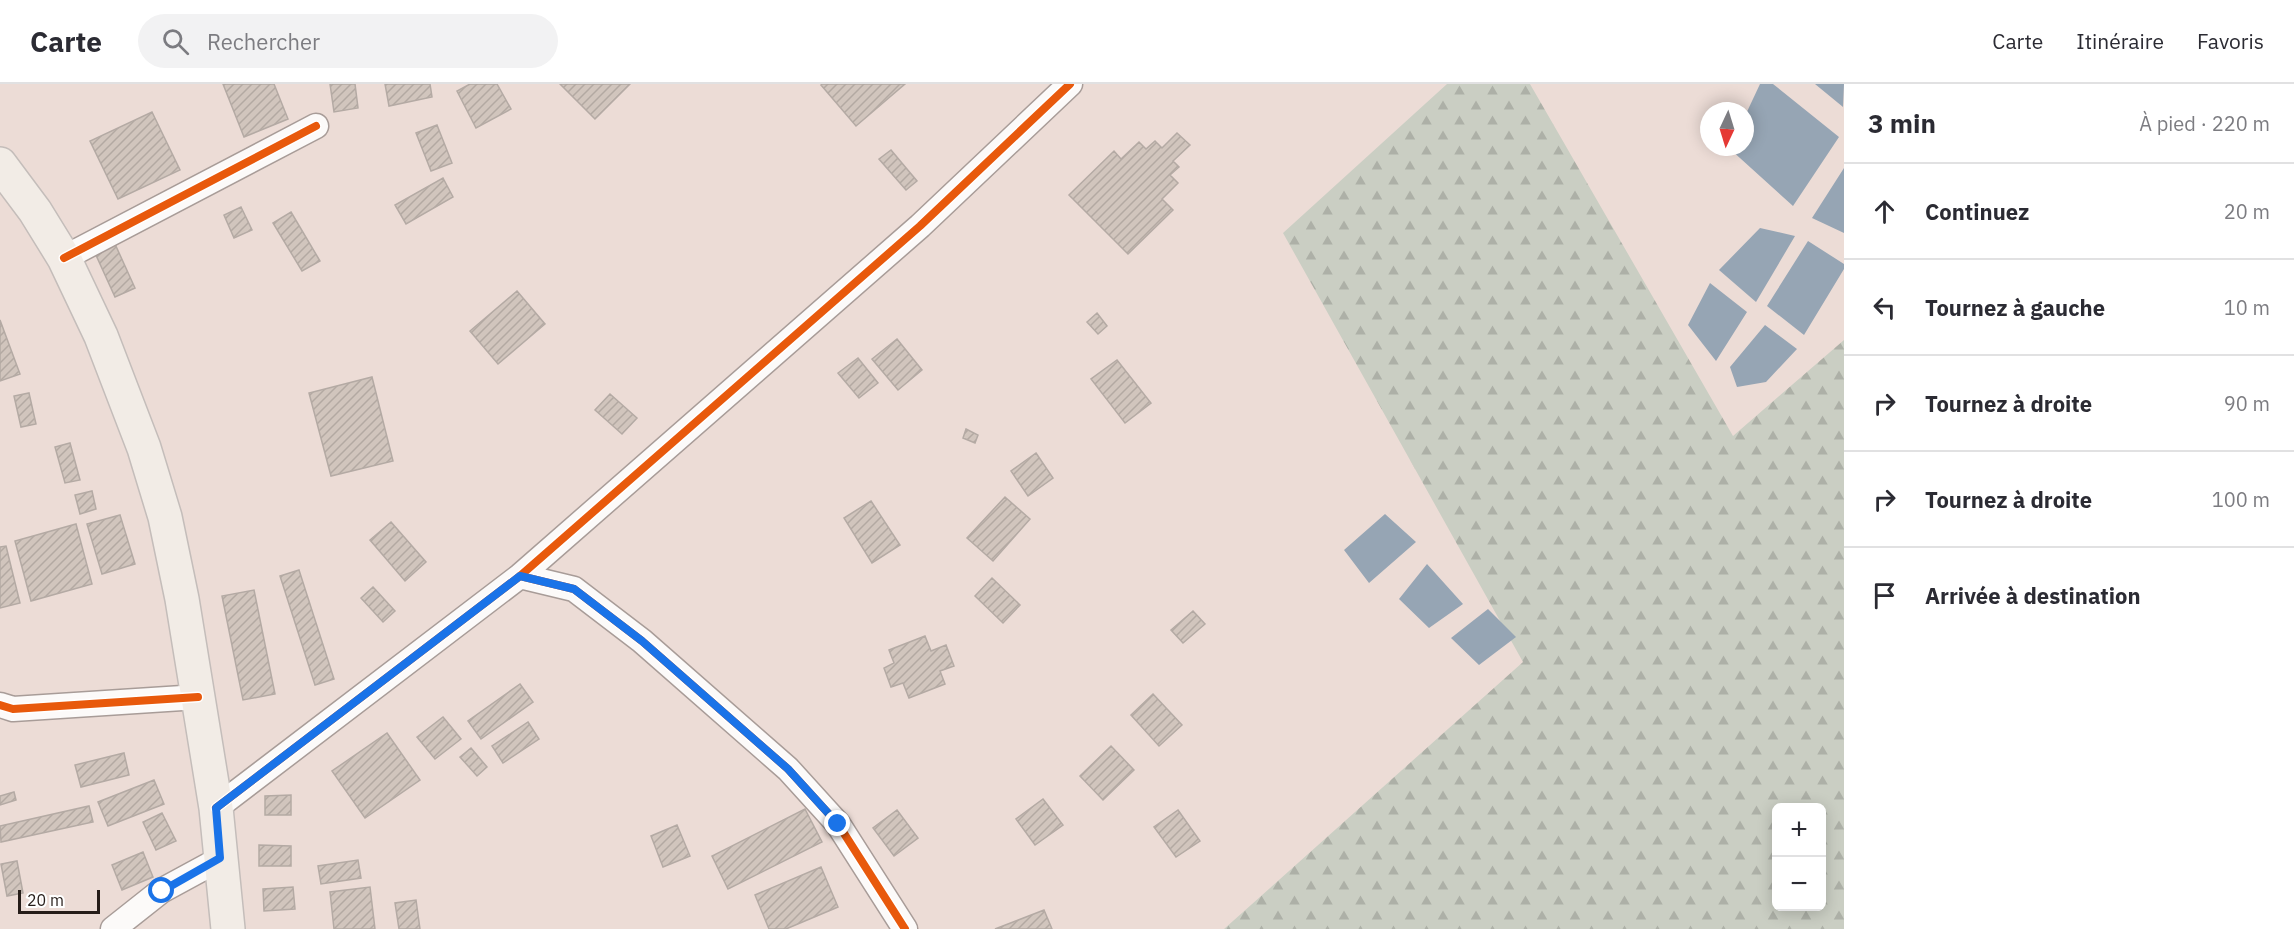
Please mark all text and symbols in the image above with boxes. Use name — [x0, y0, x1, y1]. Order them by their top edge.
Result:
search box — [138, 14, 558, 68]
text: Carte — [30, 23, 102, 60]
icon: search — [159, 25, 192, 58]
text: Rechercher — [207, 27, 320, 56]
text: Carte — [1992, 27, 2043, 55]
text: Itinéraire — [2076, 27, 2164, 55]
text: Favoris — [2197, 27, 2264, 55]
north arrow — [1700, 102, 1754, 156]
text: 3 min — [1868, 106, 1936, 140]
text: À pied · 220 m — [2139, 110, 2270, 137]
icon: ahead — [1868, 195, 1901, 228]
text: Continuez — [1925, 197, 2029, 226]
text: 20 m — [2224, 198, 2270, 225]
icon: left — [1868, 291, 1901, 324]
text: Tournez à gauche — [1925, 293, 2105, 322]
text: 10 m — [2224, 294, 2270, 321]
icon: right — [1868, 387, 1901, 420]
text: Tournez à droite — [1925, 389, 2092, 418]
text: 90 m — [2224, 390, 2270, 417]
icon: right — [1868, 483, 1901, 516]
text: Tournez à droite — [1925, 485, 2092, 514]
text: 100 m — [2212, 486, 2270, 513]
icon: arrive — [1868, 579, 1901, 612]
text: Arrivée à destination — [1925, 581, 2141, 610]
map controls — [1772, 803, 1826, 911]
button: + — [1772, 803, 1826, 857]
route end — [824, 810, 850, 836]
button: − — [1772, 857, 1826, 911]
route start — [148, 877, 174, 903]
scale bar — [18, 887, 100, 914]
text: 20 m — [27, 890, 64, 910]

